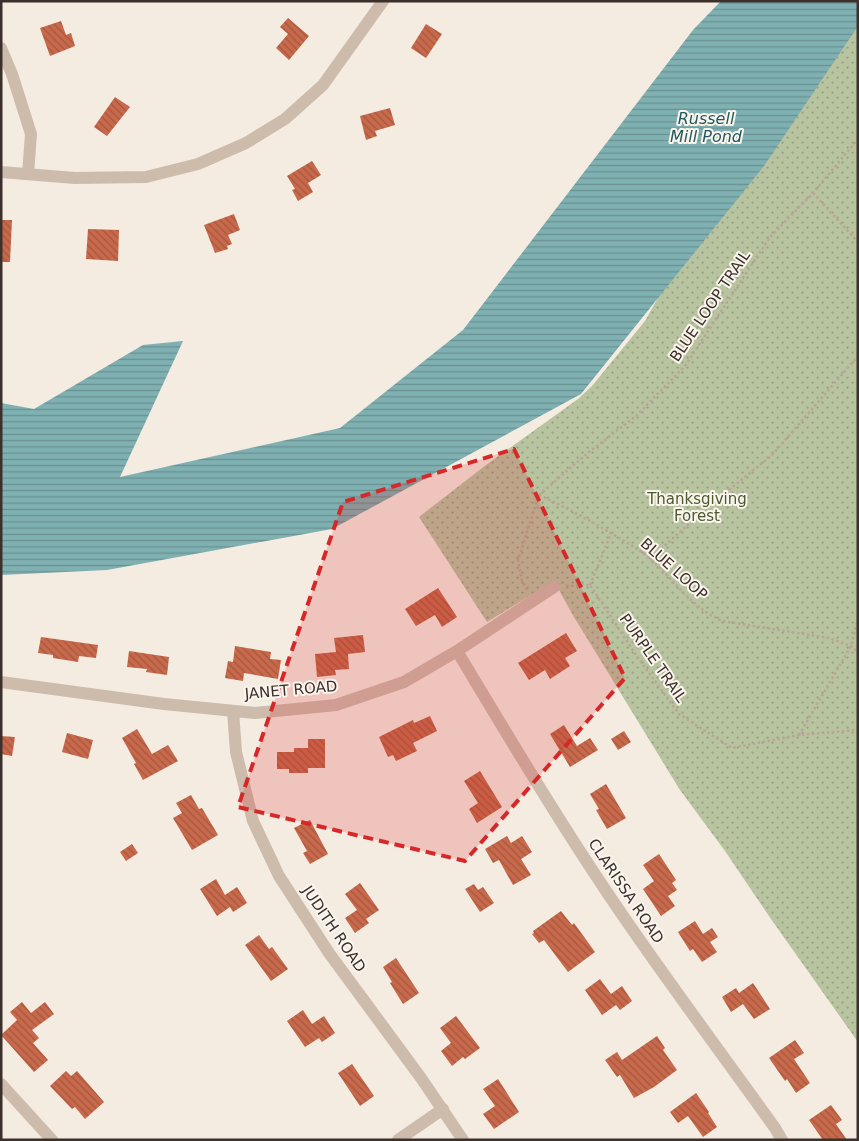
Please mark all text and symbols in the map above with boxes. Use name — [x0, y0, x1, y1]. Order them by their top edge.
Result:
water label: Russell Mill Pond — [670, 109, 743, 146]
street label: BLUE LOOP TRAIL — [666, 246, 754, 365]
park label: Thanksgiving Forest — [646, 490, 747, 525]
street label: BLUE LOOP — [637, 534, 711, 604]
street label: PURPLE TRAIL — [616, 610, 691, 706]
street label: JANET ROAD — [243, 677, 338, 703]
street label: CLARISSA ROAD — [584, 835, 668, 947]
street label: JUDITH ROAD — [298, 882, 370, 976]

